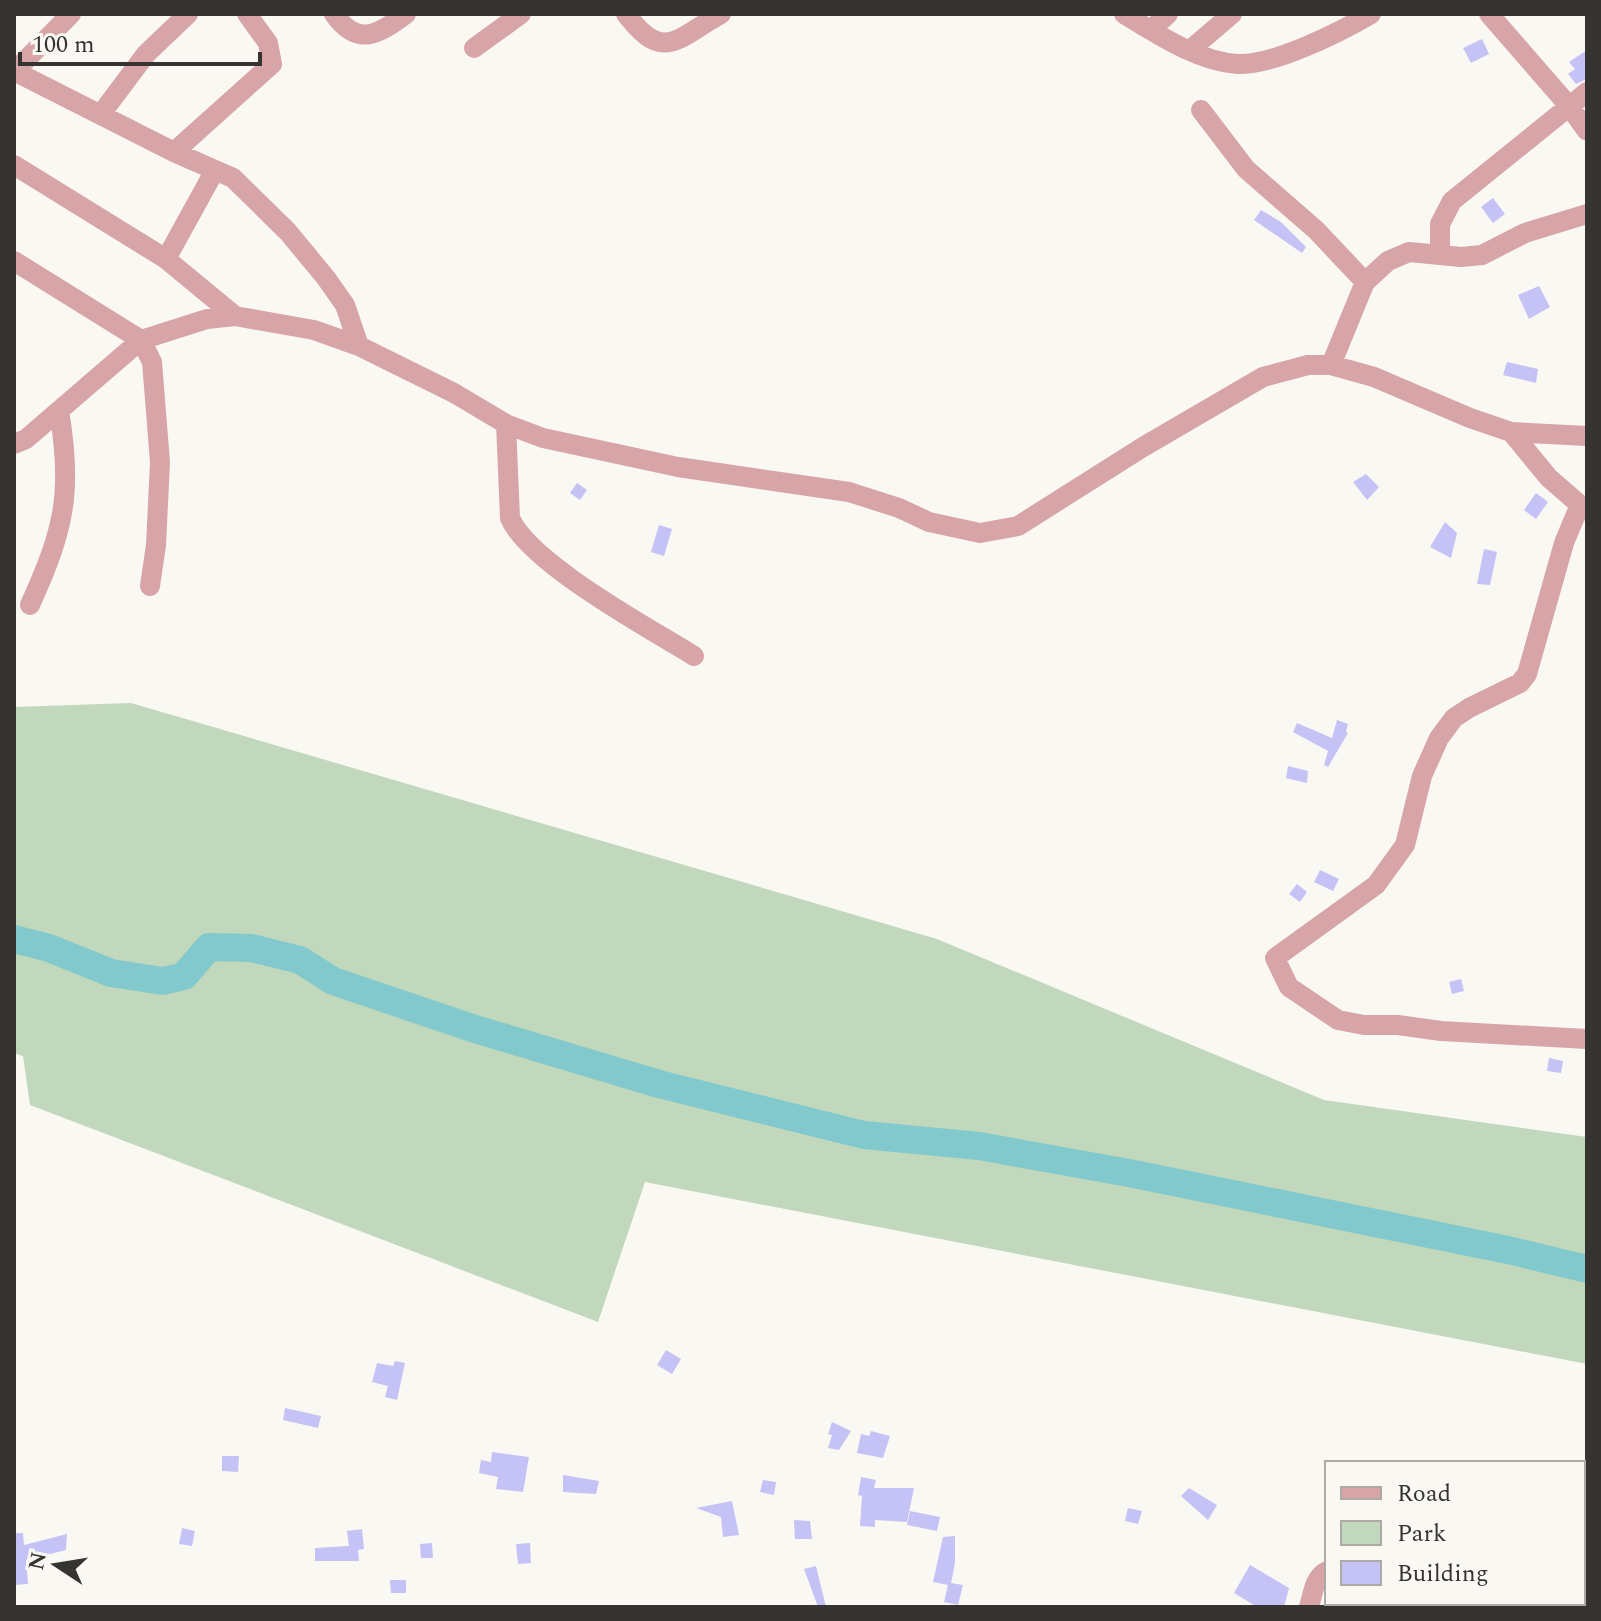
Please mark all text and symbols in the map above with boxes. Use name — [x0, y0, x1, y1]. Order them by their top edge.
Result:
scale bar — [20, 16, 260, 66]
text: 100 m — [32, 27, 95, 63]
legend — [1325, 1461, 1585, 1605]
text: Road — [1397, 1476, 1451, 1512]
text: Park — [1397, 1516, 1447, 1552]
north arrow — [16, 1525, 96, 1605]
text: N — [20, 1549, 56, 1573]
text: Building — [1397, 1556, 1489, 1592]

